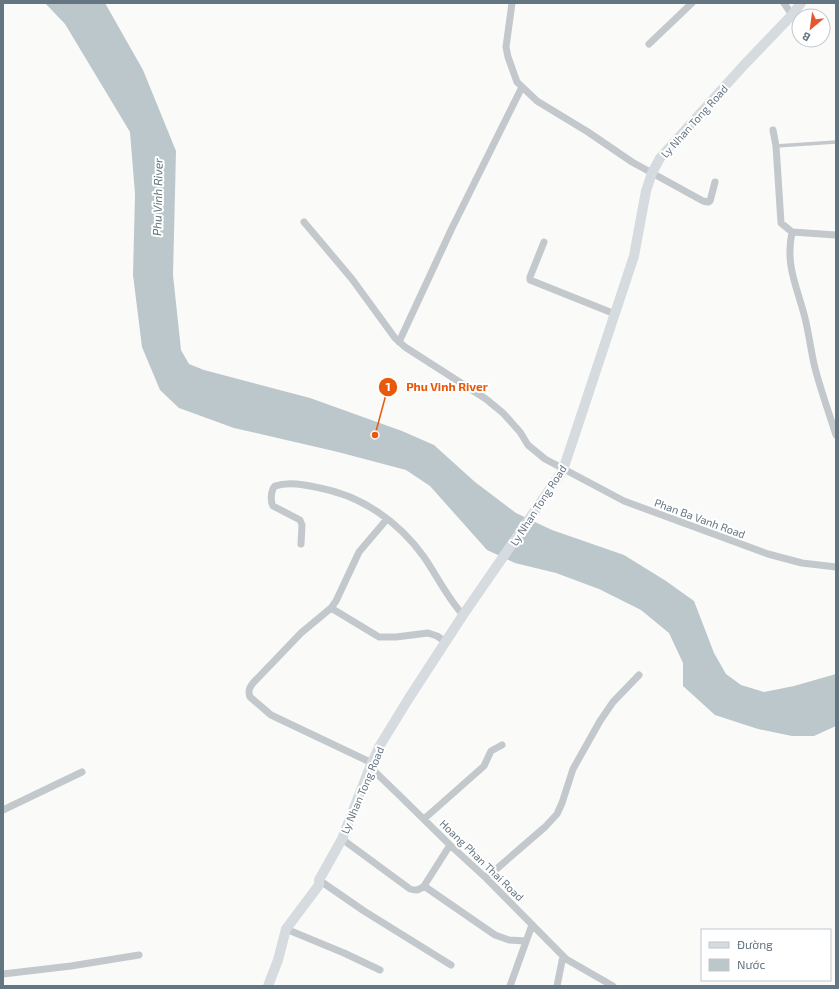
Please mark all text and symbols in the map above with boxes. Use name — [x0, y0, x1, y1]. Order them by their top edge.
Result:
north arrow — [791, 8, 831, 48]
text: B — [800, 30, 812, 45]
street label: Ly Nhan Tong Road — [658, 82, 730, 160]
water label: Phu Vinh River — [149, 158, 165, 236]
callout: Phu Vinh River — [378, 375, 496, 399]
text: 1 — [385, 379, 391, 393]
text: Phu Vinh River — [406, 379, 488, 393]
street label: Ly Nhan Tong Road — [507, 462, 569, 548]
street label: Phan Ba Vanh Road — [653, 496, 747, 540]
street label: Ly Nhan Tong Road — [338, 744, 386, 836]
street label: Hoang Phan Thai Road — [437, 817, 527, 903]
legend — [701, 929, 831, 981]
text: Đường — [737, 937, 773, 951]
text: Nước — [737, 957, 766, 971]

